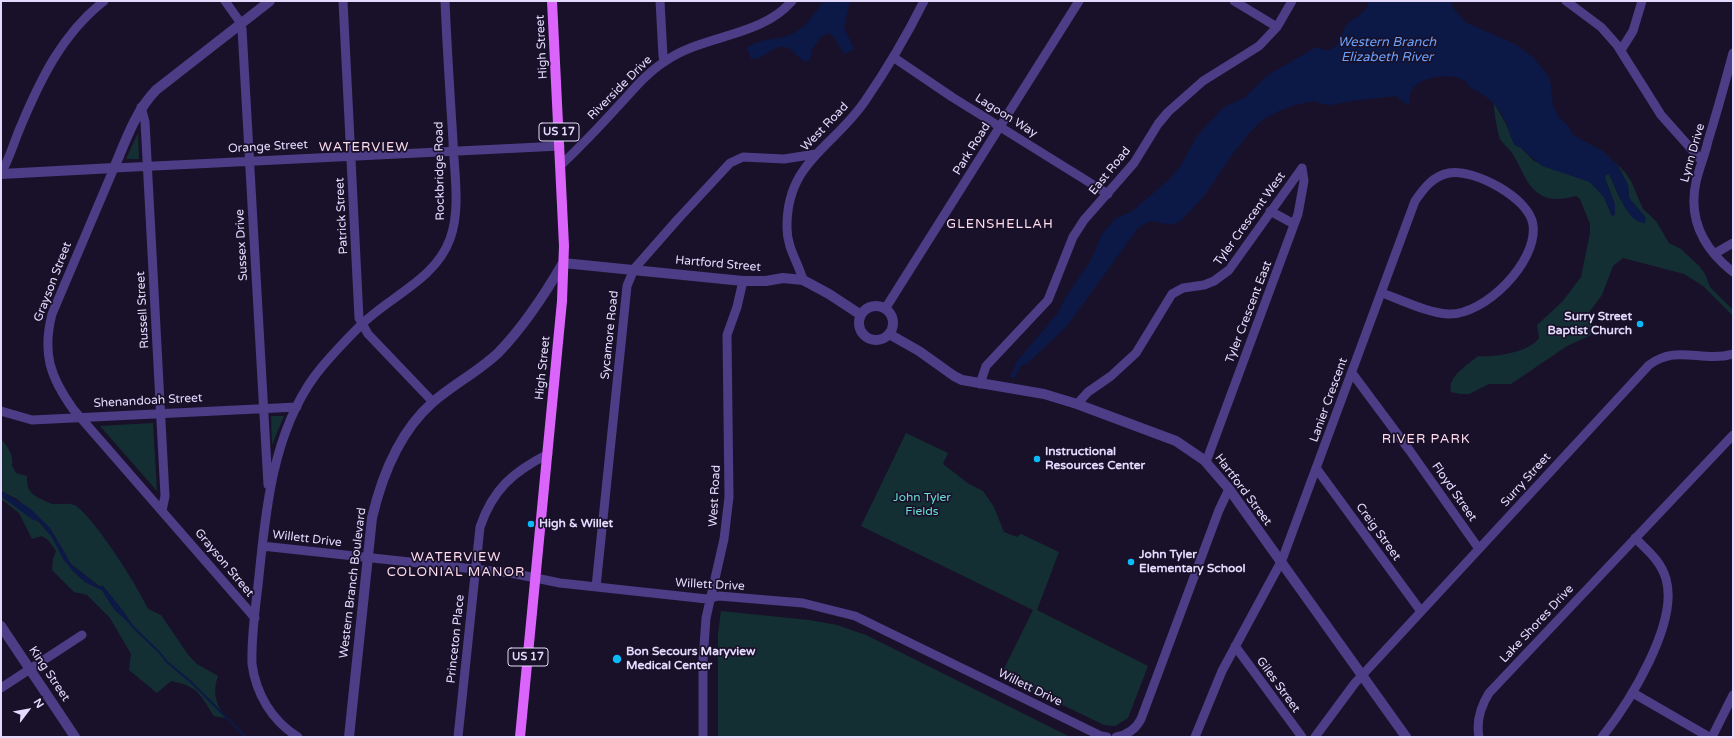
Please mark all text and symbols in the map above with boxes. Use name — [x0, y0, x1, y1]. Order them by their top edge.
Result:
street label: High Street — [533, 15, 551, 79]
water label: Western Branch Elizabeth River — [1338, 35, 1436, 66]
street label: Riverside Drive — [585, 53, 655, 123]
street label: Lagoon Way — [972, 91, 1040, 141]
street label: West Road — [798, 100, 852, 154]
street label: Park Road — [950, 120, 994, 178]
street label: Rockbridge Road — [432, 121, 448, 221]
street label: Lynn Drive — [1678, 122, 1708, 184]
road number: US 17 — [539, 123, 579, 141]
street label: Orange Street — [228, 138, 308, 156]
district label: WATERVIEW — [319, 140, 409, 156]
street label: East Road — [1086, 144, 1134, 198]
street label: Tyler Crescent West — [1211, 169, 1289, 269]
street label: Patrick Street — [333, 177, 351, 255]
street label: Sussex Drive — [233, 209, 251, 281]
district label: GLENSHELLAH — [946, 217, 1054, 233]
street label: Grayson Street — [31, 240, 75, 324]
street label: Hartford Street — [675, 253, 761, 275]
street label: Tyler Crescent East — [1223, 259, 1275, 365]
street label: Russell Street — [134, 271, 152, 349]
street label: Sycamore Road — [598, 290, 622, 380]
place label: Surry Street Baptist Church — [1547, 310, 1632, 338]
marker: Surry Street Baptist Church — [1635, 319, 1645, 329]
street label: High Street — [532, 335, 554, 401]
street label: Lanier Crescent — [1307, 356, 1351, 444]
street label: Shenandoah Street — [93, 391, 203, 411]
district label: RIVER PARK — [1382, 432, 1470, 448]
place label: Instructional Resources Center — [1045, 445, 1145, 473]
street label: Surry Street — [1498, 450, 1554, 510]
street label: Hartford Street — [1211, 451, 1275, 529]
marker: Instructional Resources Center — [1032, 454, 1042, 464]
street label: Floyd Street — [1428, 460, 1480, 524]
street label: West Road — [706, 465, 724, 527]
park label: John Tyler Fields — [893, 491, 951, 519]
street label: Creig Street — [1352, 500, 1404, 564]
street label: Western Branch Boulevard — [337, 507, 369, 659]
place label: High & Willet — [539, 517, 613, 531]
marker: High & Willet — [526, 519, 536, 529]
street label: Grayson Street — [191, 526, 257, 600]
street label: Willett Drive — [272, 528, 342, 550]
place label: John Tyler Elementary School — [1139, 548, 1246, 576]
district label: WATERVIEW COLONIAL MANOR — [387, 550, 525, 581]
marker: John Tyler Elementary School — [1126, 557, 1136, 567]
street label: Willett Drive — [675, 576, 745, 594]
street label: Lake Shores Drive — [1497, 582, 1577, 666]
street label: Princeton Place — [444, 594, 468, 684]
street label: King Street — [25, 644, 73, 704]
place label: Bon Secours Maryview Medical Center — [626, 645, 756, 673]
road number: US 17 — [508, 648, 548, 666]
marker: Bon Secours Maryview Medical Center — [611, 653, 623, 665]
street label: Giles Street — [1253, 654, 1303, 716]
street label: Willett Drive — [996, 666, 1064, 710]
north arrow — [8, 690, 48, 730]
text: N — [31, 696, 46, 711]

